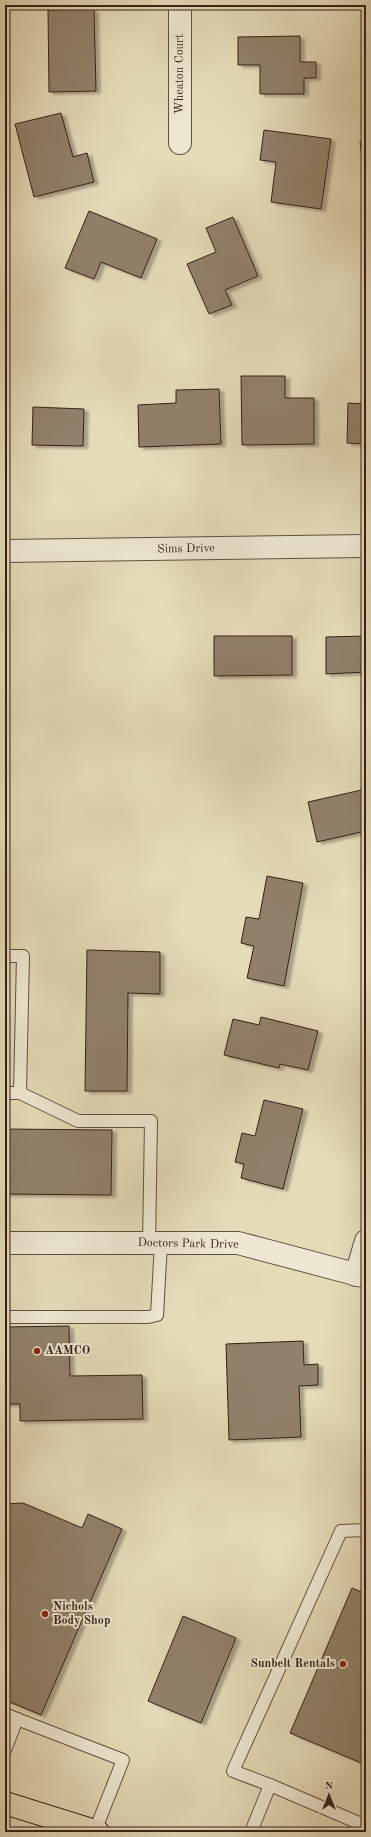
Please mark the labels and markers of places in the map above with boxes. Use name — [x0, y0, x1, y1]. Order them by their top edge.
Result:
place label: AAMCO — [45, 1345, 90, 1357]
marker: AAMCO — [32, 1346, 42, 1356]
place label: Nichols Body Shop — [53, 1601, 110, 1627]
marker: Nichols Body Shop — [40, 1609, 50, 1619]
place label: Sunbelt Rentals — [250, 1658, 335, 1670]
marker: Sunbelt Rentals — [338, 1659, 348, 1669]

